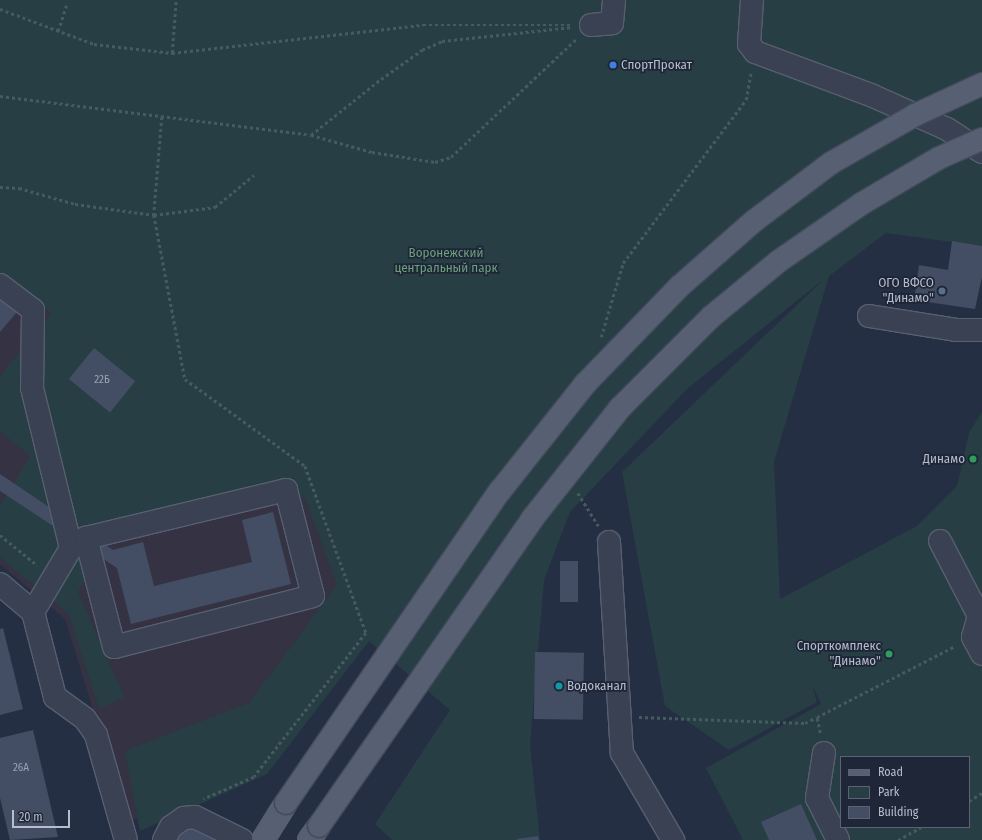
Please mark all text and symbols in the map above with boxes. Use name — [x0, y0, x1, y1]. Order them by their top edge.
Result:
place label: СпортПрокат — [621, 57, 692, 73]
marker: СпортПрокат — [608, 60, 618, 70]
park label: Воронежский центральный парк — [394, 246, 498, 277]
place label: ОГО ВФСО "Динамо" — [878, 276, 934, 307]
marker: ОГО ВФСО "Динамо" — [937, 286, 947, 296]
house number: 22Б — [94, 373, 110, 387]
place label: Динамо — [923, 451, 965, 467]
marker: Динамо — [968, 454, 978, 464]
place label: Спорткомплекс "Динамо" — [797, 639, 881, 670]
marker: Спорткомплекс "Динамо" — [884, 649, 894, 659]
place label: Водоканал — [567, 678, 626, 694]
marker: Водоканал — [554, 681, 564, 691]
legend — [840, 756, 970, 828]
house number: 26А — [13, 761, 29, 775]
text: Road — [878, 765, 903, 779]
text: Park — [878, 785, 899, 799]
scale bar — [14, 802, 72, 828]
text: Building — [878, 805, 918, 819]
text: 20 m — [19, 810, 43, 824]

